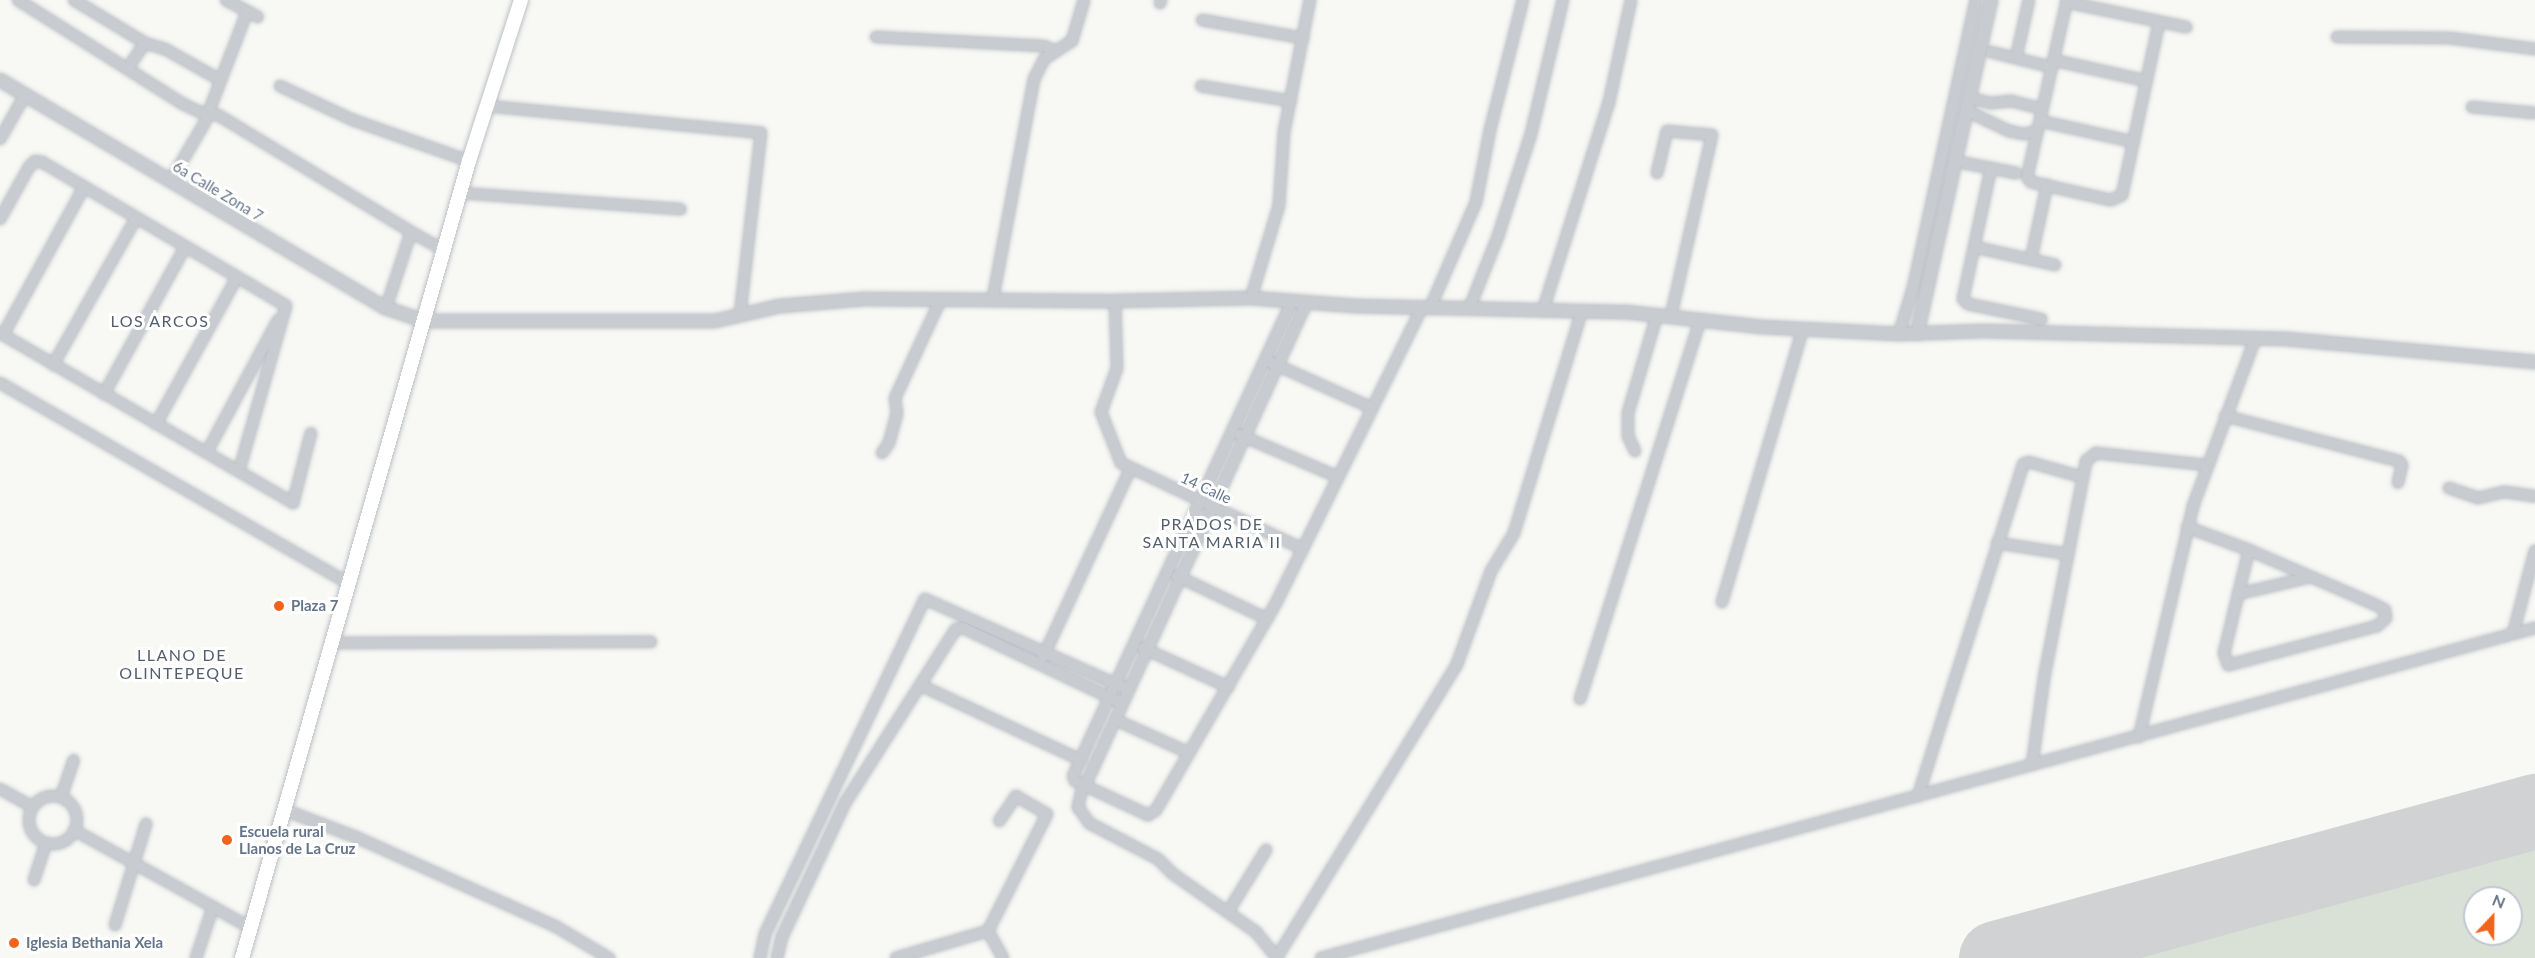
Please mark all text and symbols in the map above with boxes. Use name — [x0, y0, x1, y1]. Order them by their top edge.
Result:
street label: 6a Calle Zona 7 — [170, 157, 266, 225]
district label: LOS ARCOS — [110, 311, 210, 331]
street label: 14 Calle — [1178, 468, 1234, 508]
district label: PRADOS DE SANTA MARIA II — [1142, 514, 1282, 552]
place label: Plaza 7 — [291, 597, 338, 615]
marker: Plaza 7 — [272, 599, 286, 613]
district label: LLANO DE OLINTEPEQUE — [119, 645, 245, 683]
place label: Escuela rural Llanos de La Cruz — [239, 822, 356, 857]
marker: Escuela rural Llanos de La Cruz — [220, 833, 234, 847]
north arrow — [2463, 886, 2523, 946]
text: N — [2490, 890, 2508, 912]
place label: Iglesia Bethania Xela — [26, 934, 163, 952]
marker: Iglesia Bethania Xela — [7, 936, 21, 950]

